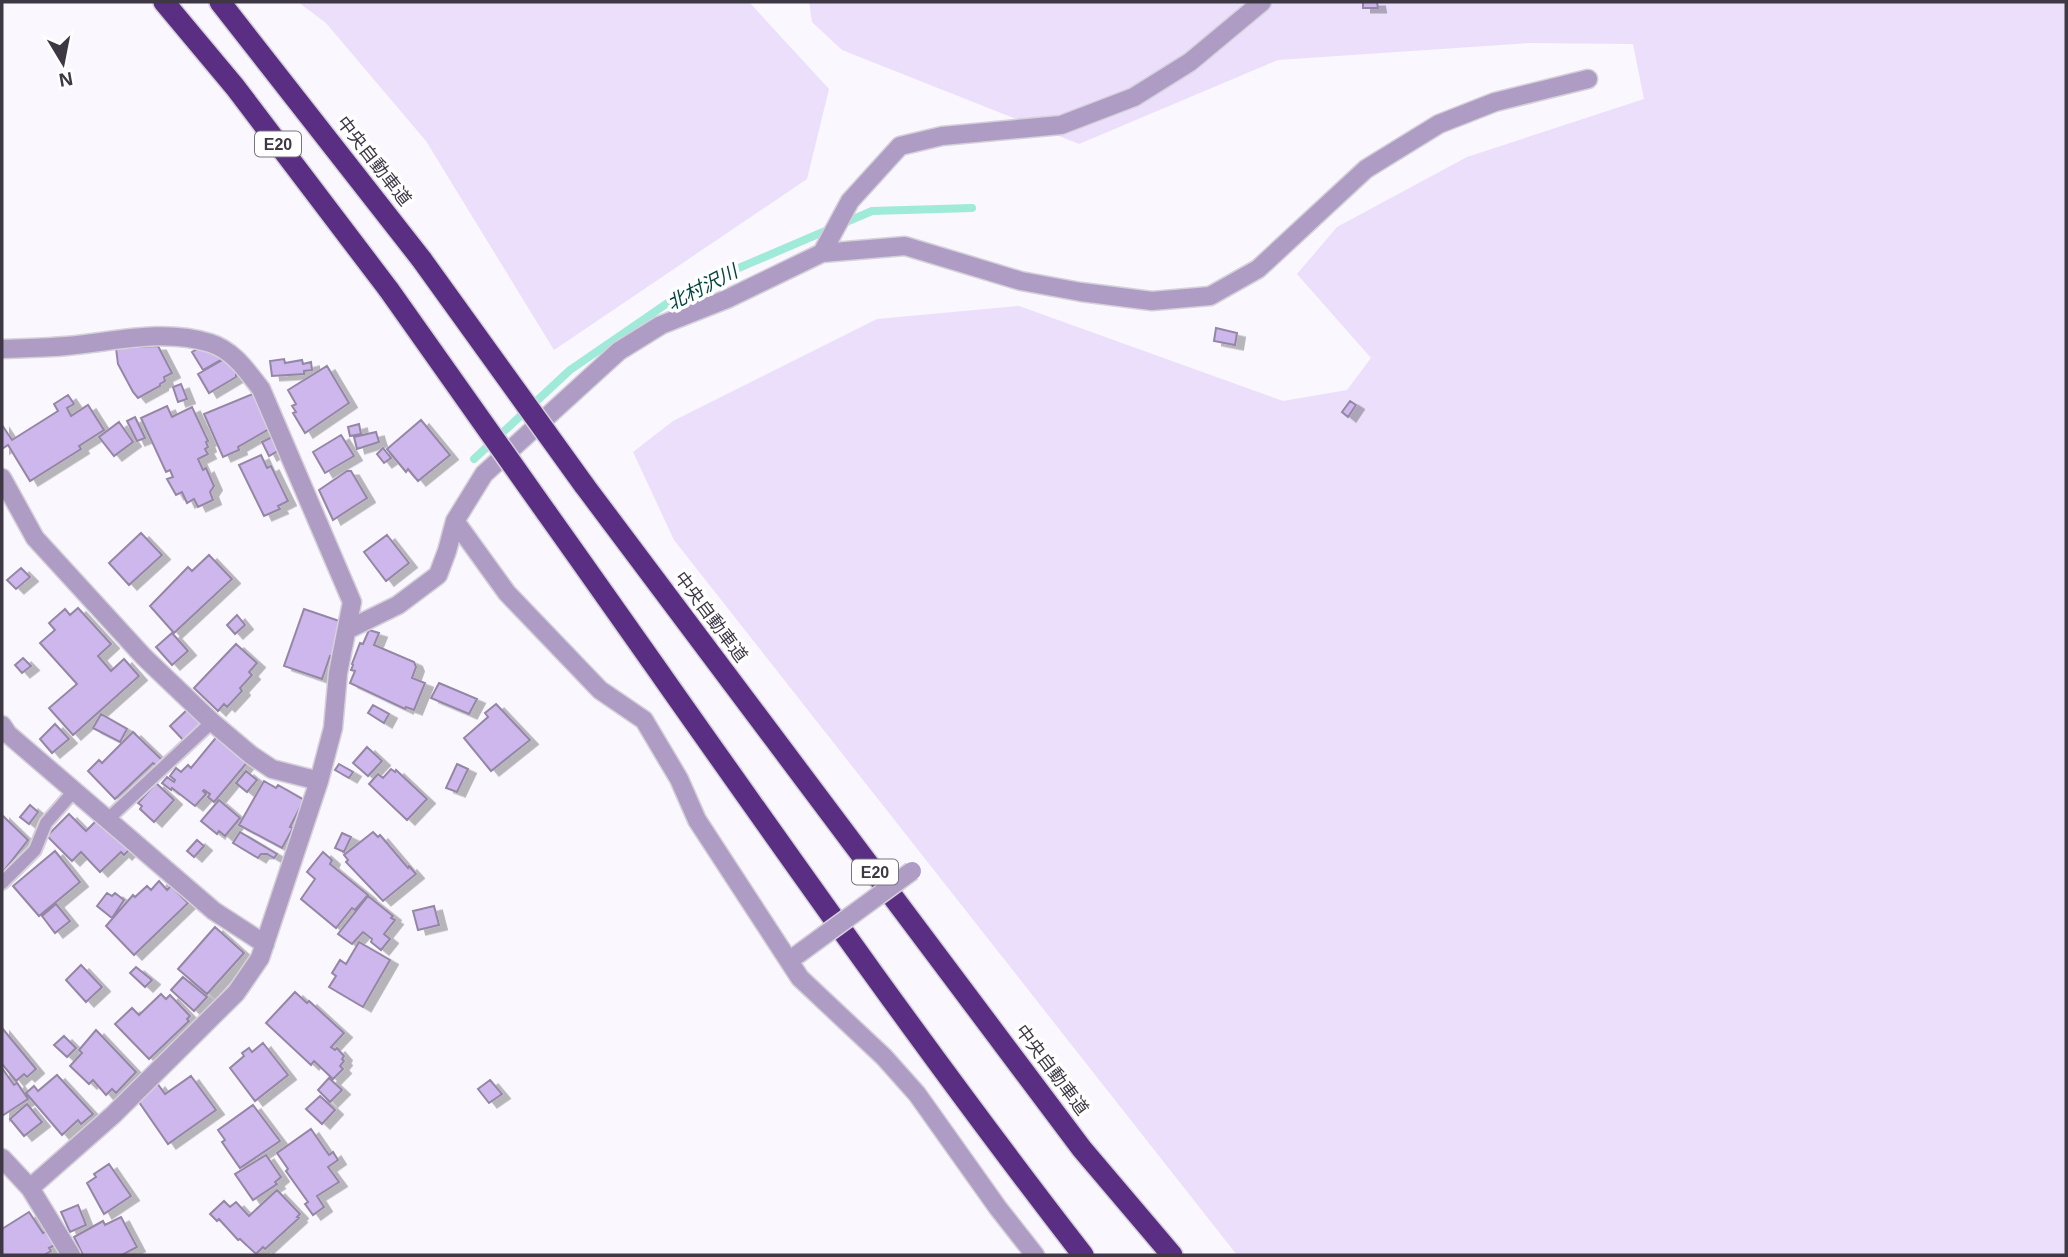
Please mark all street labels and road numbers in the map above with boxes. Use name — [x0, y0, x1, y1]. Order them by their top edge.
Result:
street label: 中央自動車道 — [333, 112, 415, 210]
road number: E20 — [255, 132, 301, 156]
street label: 中央自動車道 — [671, 568, 751, 666]
road number: E20 — [852, 860, 898, 884]
street label: 中央自動車道 — [1012, 1021, 1092, 1119]

